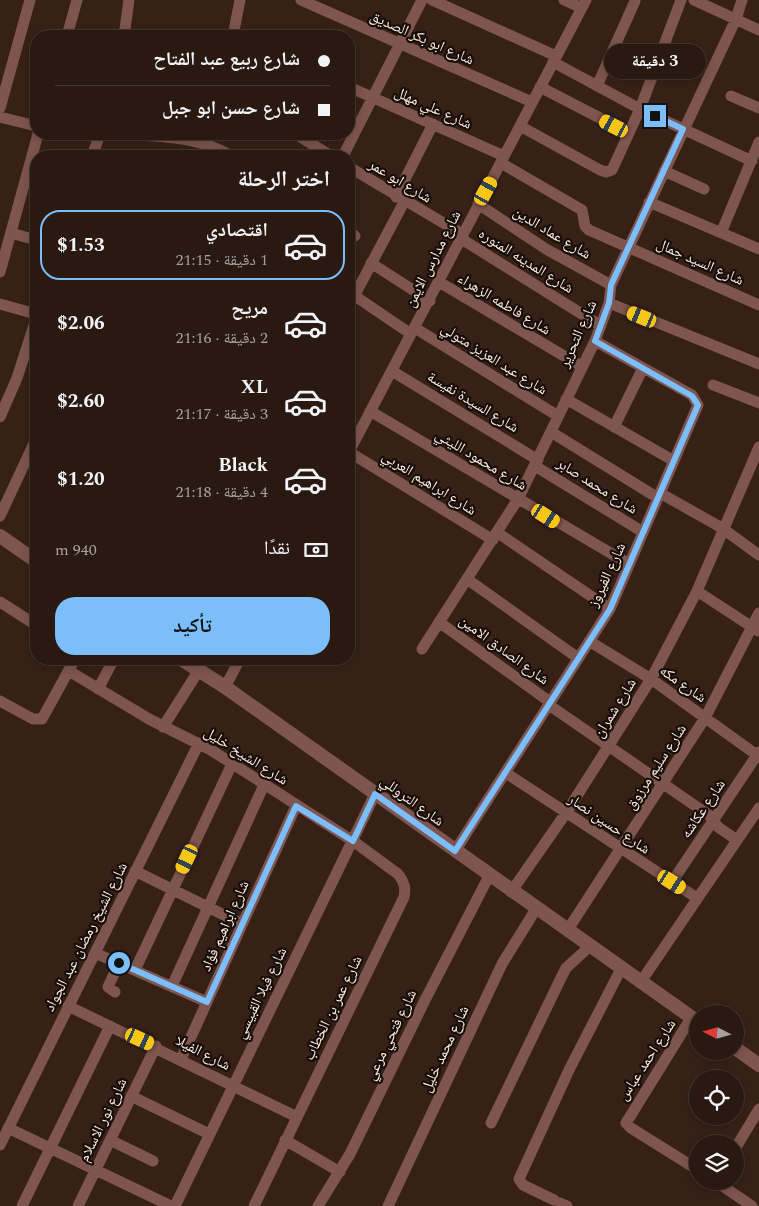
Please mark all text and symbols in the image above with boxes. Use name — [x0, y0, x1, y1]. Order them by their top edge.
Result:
street label: شارع ابو بكر الصديق — [366, 5, 478, 71]
callout: 3 دقيقة — [604, 44, 706, 78]
text: شارع ربيع عبد الفتاح — [153, 45, 300, 74]
text: 3 دقيقة — [632, 49, 678, 73]
street label: شارع علي مهلل — [391, 81, 476, 135]
text: شارع حسن ابو جبل — [162, 94, 300, 123]
route end — [644, 105, 666, 127]
car — [597, 112, 630, 140]
street label: شارع ابو عمر — [363, 152, 436, 209]
text: اختر الرحلة — [238, 163, 330, 196]
car — [472, 174, 499, 208]
street label: شارع عماد الدين — [509, 201, 596, 265]
street label: شارع مدارس الايمن — [399, 206, 467, 311]
text: اقتصادي — [206, 216, 268, 245]
street label: شارع المدينه المنوره — [474, 222, 578, 300]
icon: car — [283, 223, 328, 268]
text: $1.53 — [57, 231, 105, 260]
street label: شارع السيد جمال — [653, 232, 748, 292]
text: 1 دقيقة · 21:15 — [175, 248, 268, 272]
street label: شارع فاطمه الزهراء — [453, 267, 555, 341]
text: مريح — [231, 294, 268, 323]
street label: شارع التحرير — [553, 296, 603, 372]
icon: car — [283, 301, 328, 346]
car — [625, 304, 658, 330]
text: $2.06 — [57, 309, 105, 338]
street label: شارع عبد العزيز متولي — [436, 317, 552, 401]
text: 2 دقيقة · 21:16 — [175, 326, 268, 350]
street label: شارع السيدة نفيسة — [423, 366, 523, 439]
text: XL — [241, 373, 268, 402]
icon: car — [283, 379, 328, 424]
text: $2.60 — [57, 387, 105, 416]
text: 3 دقيقة · 21:17 — [175, 402, 268, 426]
street label: شارع محمود الليثي — [431, 423, 532, 497]
street label: شارع ابراهيم العربي — [377, 445, 481, 521]
text: Black — [218, 451, 268, 480]
street label: شارع محمد صابر — [551, 451, 642, 520]
icon: car — [283, 457, 328, 502]
text: $1.20 — [57, 465, 105, 494]
text: 4 دقيقة · 21:18 — [175, 480, 268, 504]
car — [529, 502, 562, 530]
text: نقدًا — [264, 534, 290, 563]
icon: cash — [302, 536, 330, 564]
text: 940 m — [55, 538, 97, 562]
street label: شارع الفيروز — [582, 539, 632, 612]
button: تأكيد — [55, 597, 330, 655]
street label: شارع الصادق الامين — [454, 609, 554, 691]
street label: شارع مكه — [655, 659, 711, 709]
street label: شارع شمران — [588, 673, 643, 742]
street label: شارع سليم مرزوق — [620, 719, 692, 814]
street label: شارع الشيخ خليل — [199, 721, 293, 791]
street label: شارع التروللي — [375, 770, 449, 832]
street label: شارع عكاشه — [675, 775, 731, 843]
street label: شارع حسين نصار — [562, 787, 655, 860]
car — [173, 842, 200, 876]
street label: شارع الشيخ رمضان عبد الجواد — [38, 858, 134, 1016]
car — [655, 868, 688, 896]
street label: شارع ابراهيم فؤاد — [195, 877, 255, 975]
street label: شارع فيلا القبيسي — [229, 943, 293, 1043]
route start — [108, 952, 130, 974]
street label: شارع عمر بن الخطاب — [298, 952, 368, 1064]
street label: شارع فتحي مرعي — [359, 985, 423, 1084]
street label: شارع محمد خليل — [415, 1002, 475, 1096]
north arrow — [689, 1005, 744, 1060]
map controls — [689, 1005, 744, 1190]
street label: شارع احمد عباس — [612, 1014, 682, 1105]
car — [123, 1026, 156, 1052]
street label: شارع الفيلا — [171, 1029, 235, 1077]
button: locate — [689, 1070, 744, 1125]
street label: شارع نور الاسلام — [73, 1074, 133, 1166]
button: layers — [689, 1135, 744, 1190]

